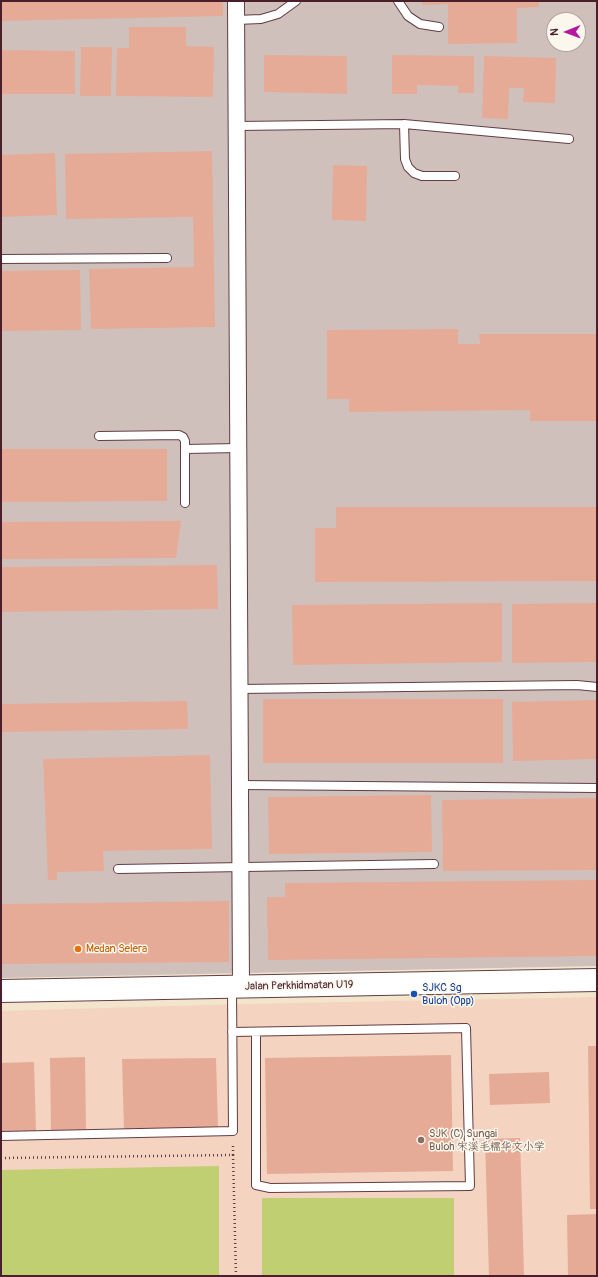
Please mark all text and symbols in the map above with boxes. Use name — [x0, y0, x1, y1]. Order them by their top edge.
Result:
north arrow — [546, 12, 586, 52]
text: N — [548, 28, 561, 36]
place label: Medan Selera — [86, 942, 147, 956]
marker: Medan Selera — [73, 944, 83, 954]
street label: Jalan Perkhidmatan U19 — [245, 978, 353, 994]
place label: SJKC Sg Buloh (Opp) — [422, 981, 475, 1007]
marker: SJKC Sg Buloh (Opp) — [409, 989, 419, 999]
place label: SJK (C) Sungai Buloh 宋溪毛糯华文小学 — [429, 1127, 545, 1153]
marker: SJK (C) Sungai Buloh 宋溪毛糯华文小学 — [416, 1135, 426, 1145]

